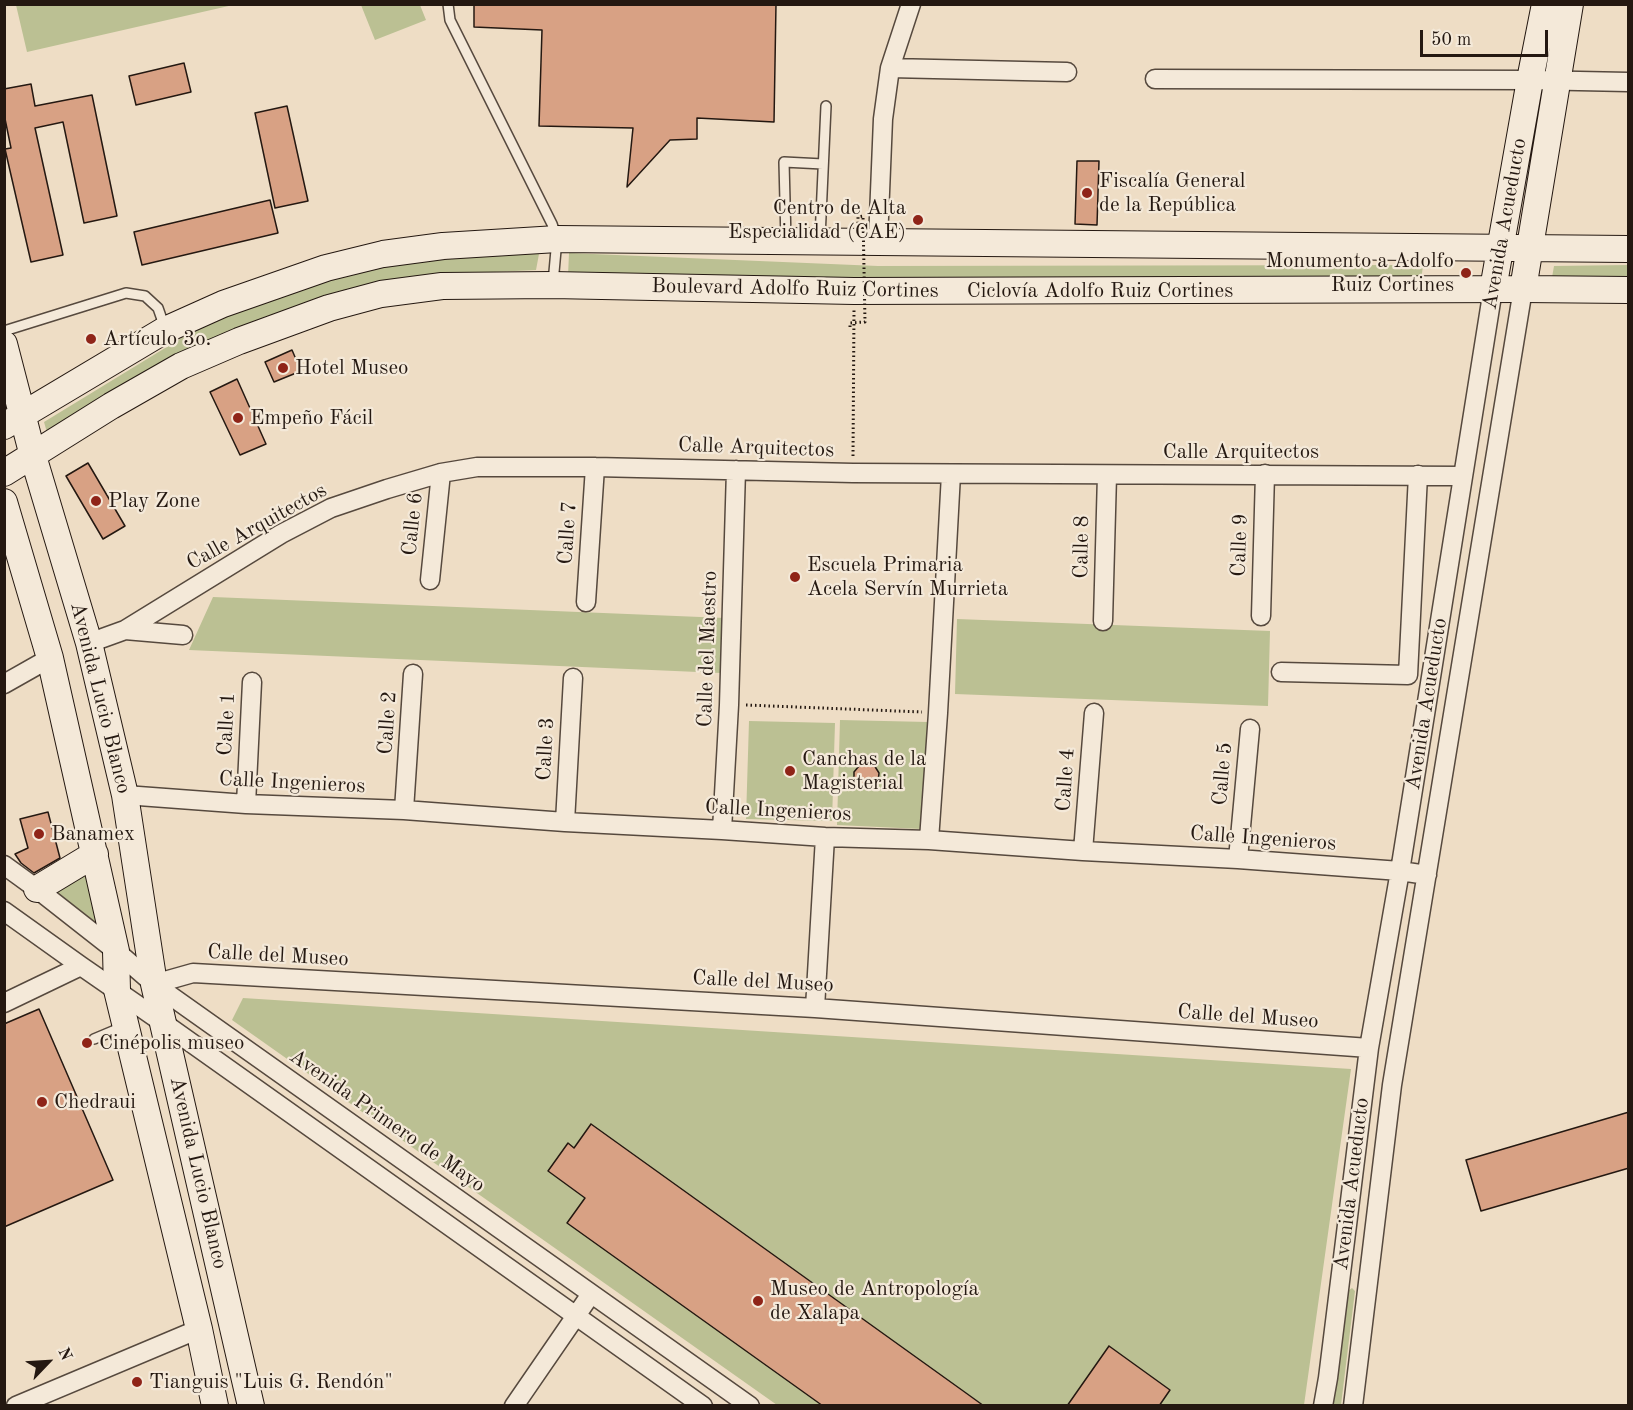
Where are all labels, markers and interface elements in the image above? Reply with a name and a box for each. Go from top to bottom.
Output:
scale bar [1423,18,1550,56]
text: 50 m [1431,31,1471,49]
street label: Avenida Acueducto [1477,136,1533,312]
place label: Fiscalía General de la República [1099,168,1246,218]
marker: Fiscalía General de la República [1080,186,1094,200]
place label: Centro de Alta Especialidad (CAE) [728,195,906,245]
marker: Centro de Alta Especialidad (CAE) [911,213,925,227]
place label: Monumento a Adolfo Ruiz Cortines [1265,248,1454,298]
marker: Monumento a Adolfo Ruiz Cortines [1459,266,1473,280]
street label: Boulevard Adolfo Ruiz Cortines [651,274,939,304]
street label: Ciclovía Adolfo Ruiz Cortines [967,278,1233,304]
place label: Artículo 3o. [103,326,211,352]
marker: Artículo 3o. [84,332,98,346]
place label: Hotel Museo [295,355,409,381]
marker: Hotel Museo [276,361,290,375]
place label: Empeño Fácil [250,405,373,431]
marker: Empeño Fácil [231,411,245,425]
street label: Calle Arquitectos [677,433,835,463]
street label: Calle Arquitectos [1163,439,1319,465]
street label: Calle Arquitectos [182,478,332,576]
place label: Play Zone [108,488,200,514]
street label: Calle 6 [397,491,429,557]
marker: Play Zone [89,494,103,508]
street label: Calle 7 [553,500,583,566]
street label: Calle 9 [1226,513,1254,577]
street label: Calle 8 [1069,515,1095,579]
place label: Escuela Primaria Acela Servín Murrieta [807,552,1008,602]
street label: Calle del Maestro [693,570,723,728]
marker: Escuela Primaria Acela Servín Murrieta [788,570,802,584]
street label: Avenida Lucio Blanco [64,600,136,796]
street label: Avenida Acueducto [1401,616,1453,792]
street label: Calle 2 [373,690,403,756]
street label: Calle 1 [213,692,241,756]
street label: Calle 3 [532,717,560,781]
street label: Calle 5 [1208,741,1238,807]
place label: Canchas de la Magisterial [802,746,926,796]
street label: Calle 4 [1051,747,1081,813]
marker: Canchas de la Magisterial [783,764,797,778]
street label: Calle Ingenieros [218,767,366,799]
street label: Calle Ingenieros [704,795,852,827]
place label: Banamex [51,821,135,847]
street label: Calle Ingenieros [1189,821,1337,857]
marker: Banamex [32,827,46,841]
street label: Calle del Museo [207,940,349,972]
street label: Calle del Museo [692,966,834,998]
street label: Calle del Museo [1177,999,1319,1035]
place label: Cinépolis museo [99,1030,244,1056]
marker: Cinépolis museo [80,1036,94,1050]
street label: Avenida Primero de Mayo [284,1044,490,1198]
street label: Avenida Lucio Blanco [164,1074,232,1272]
place label: Chedraui [54,1089,136,1115]
marker: Chedraui [35,1095,49,1109]
street label: Avenida Acueducto [1329,1096,1375,1272]
place label: Museo de Antropología de Xalapa [770,1276,979,1326]
marker: Museo de Antropología de Xalapa [751,1294,765,1308]
north arrow [18,1332,78,1392]
text: N [54,1345,74,1363]
place label: Tianguis "Luis G. Rendón" [149,1369,393,1395]
marker: Tianguis "Luis G. Rendón" [130,1375,144,1389]

